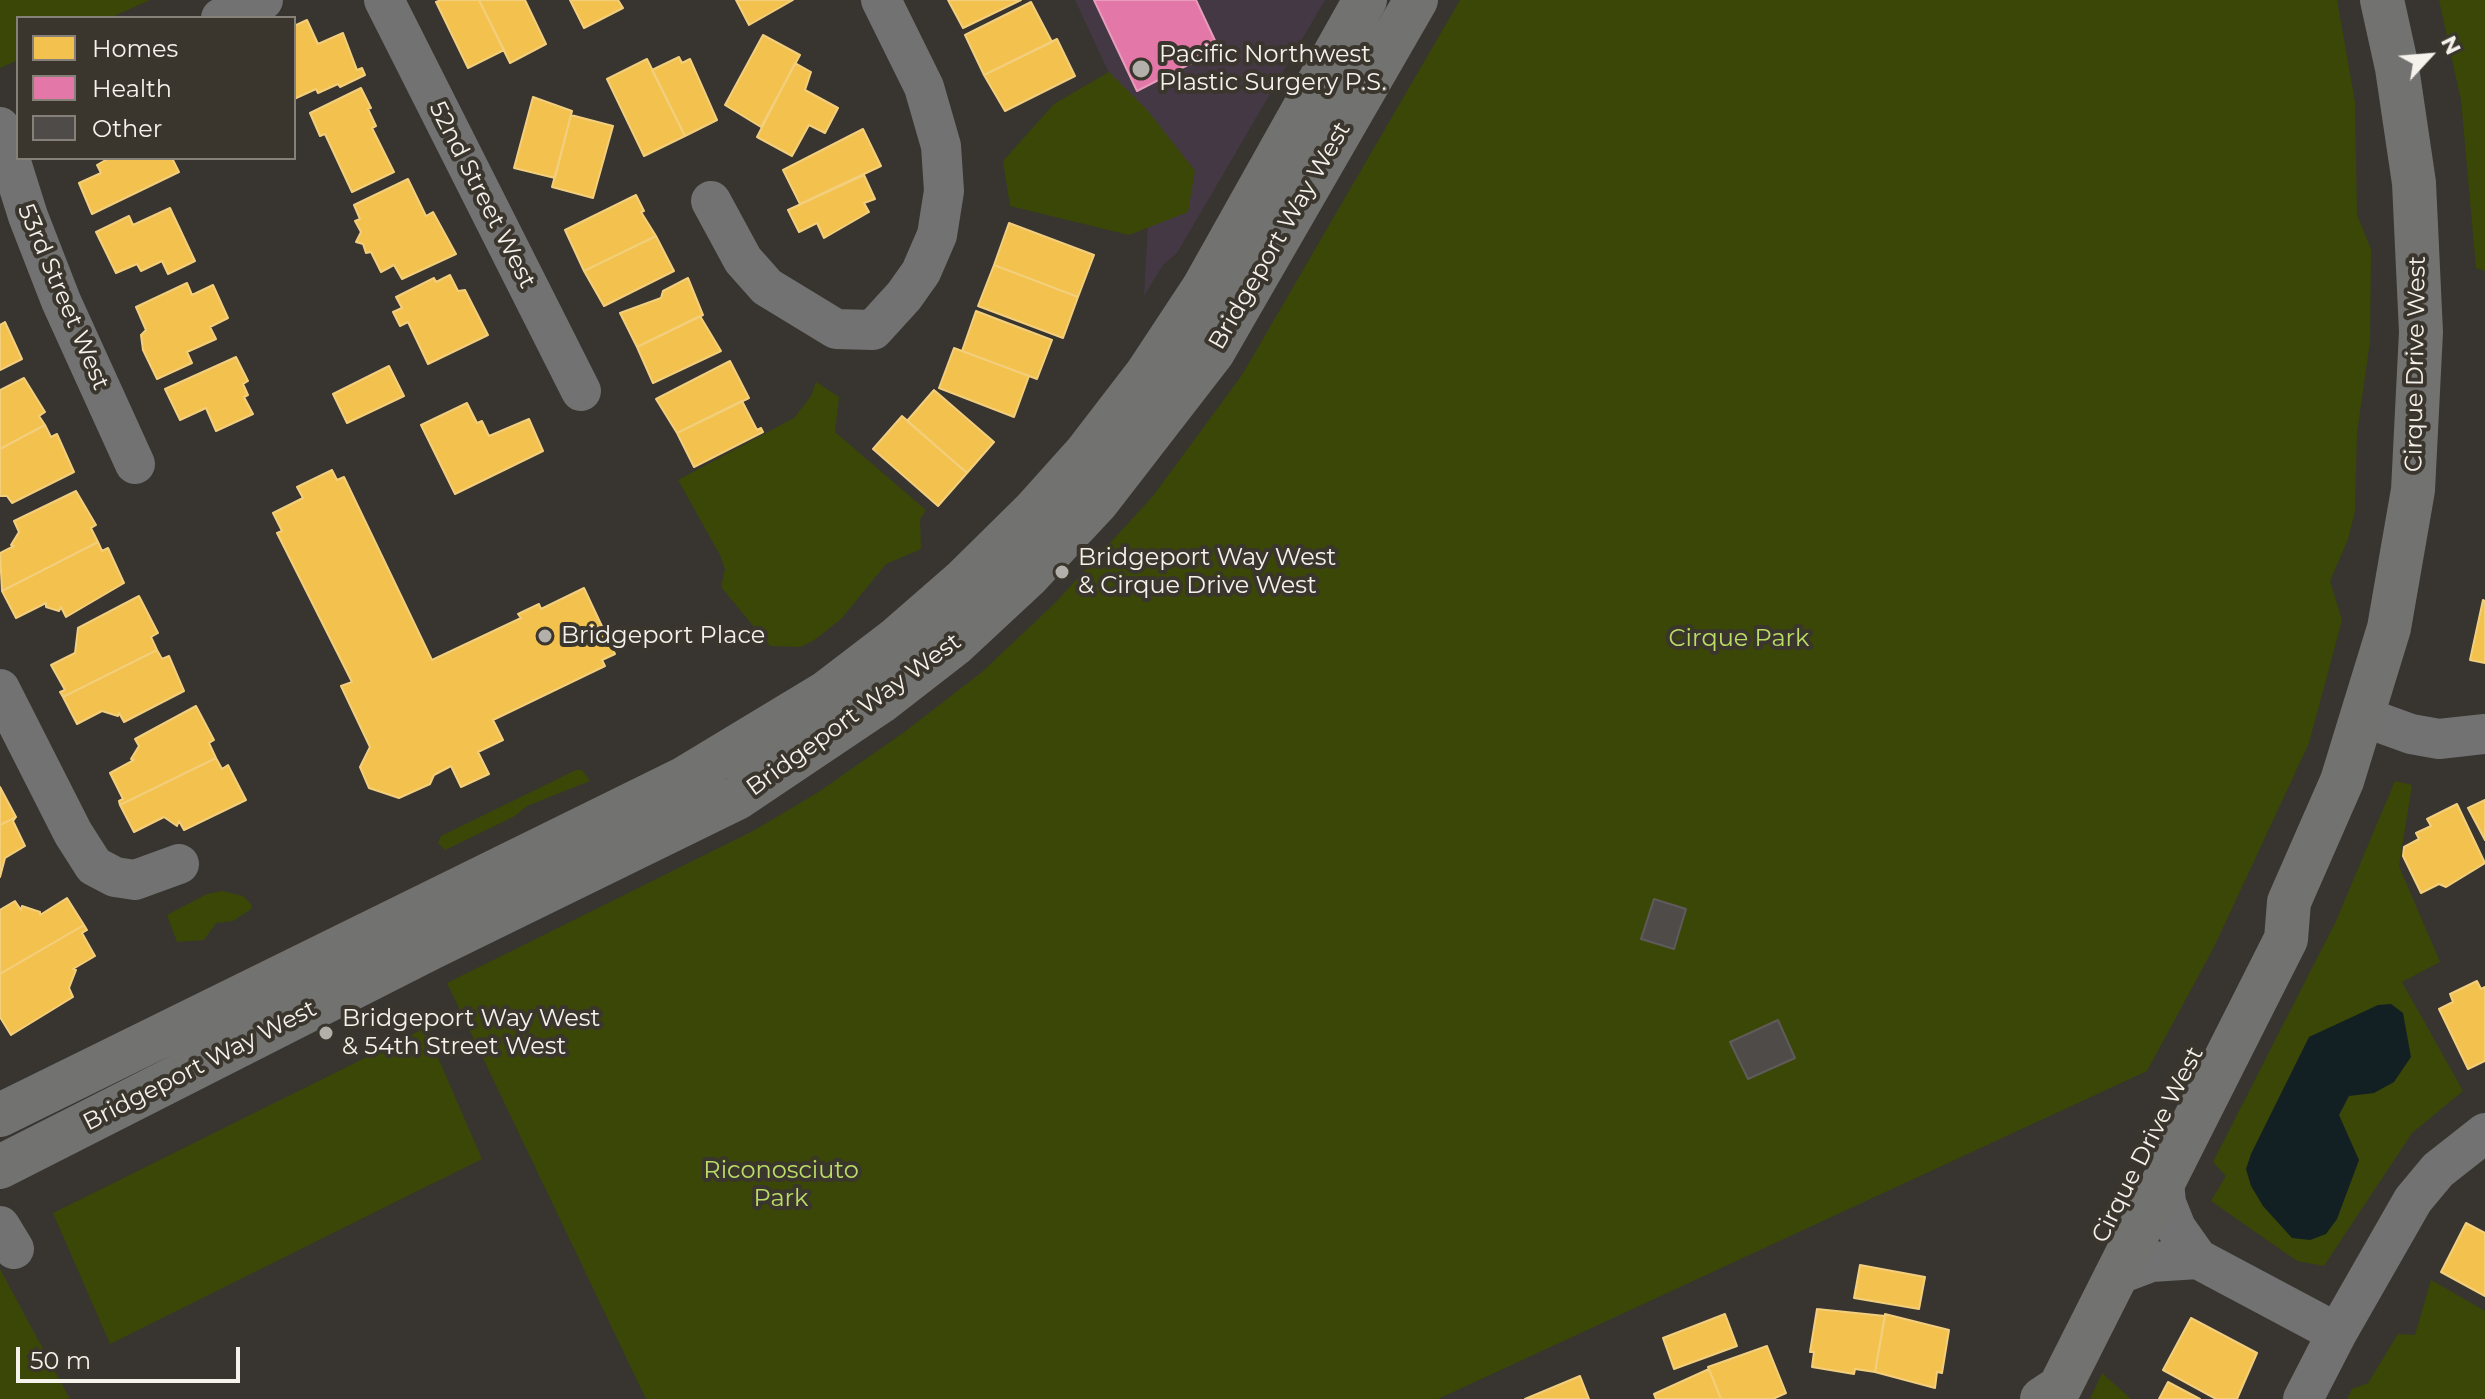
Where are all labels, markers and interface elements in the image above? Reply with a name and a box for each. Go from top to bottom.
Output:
legend [16,16,296,160]
north arrow [2389,16,2469,96]
text: N [2435,31,2467,59]
text: Homes [92,34,178,63]
place label: Pacific Northwest Plastic Surgery P.S. [1159,41,1387,97]
marker: Pacific Northwest Plastic Surgery P.S. [1130,58,1152,80]
text: Health [92,74,172,103]
street label: 52nd Street West [422,97,542,293]
text: Other [92,114,162,143]
street label: Bridgeport Way West [1203,117,1357,355]
street label: 53rd Street West [11,200,115,394]
street label: Cirque Drive West [2400,256,2432,472]
place label: Bridgeport Way West & Cirque Drive West [1078,544,1336,600]
marker: Bridgeport Way West & Cirque Drive West [1053,563,1071,581]
place label: Bridgeport Place [561,622,765,650]
park label: Cirque Park [1669,625,1809,653]
marker: Bridgeport Place [536,627,554,645]
street label: Bridgeport Way West [741,627,967,803]
street label: Bridgeport Way West [78,995,322,1137]
place label: Bridgeport Way West & 54th Street West [342,1005,600,1061]
marker: Bridgeport Way West & 54th Street West [317,1024,335,1042]
street label: Cirque Drive West [2086,1042,2210,1248]
park label: Riconosciuto Park [703,1157,859,1213]
scale bar [20,1331,244,1381]
text: 50 m [30,1346,91,1375]

